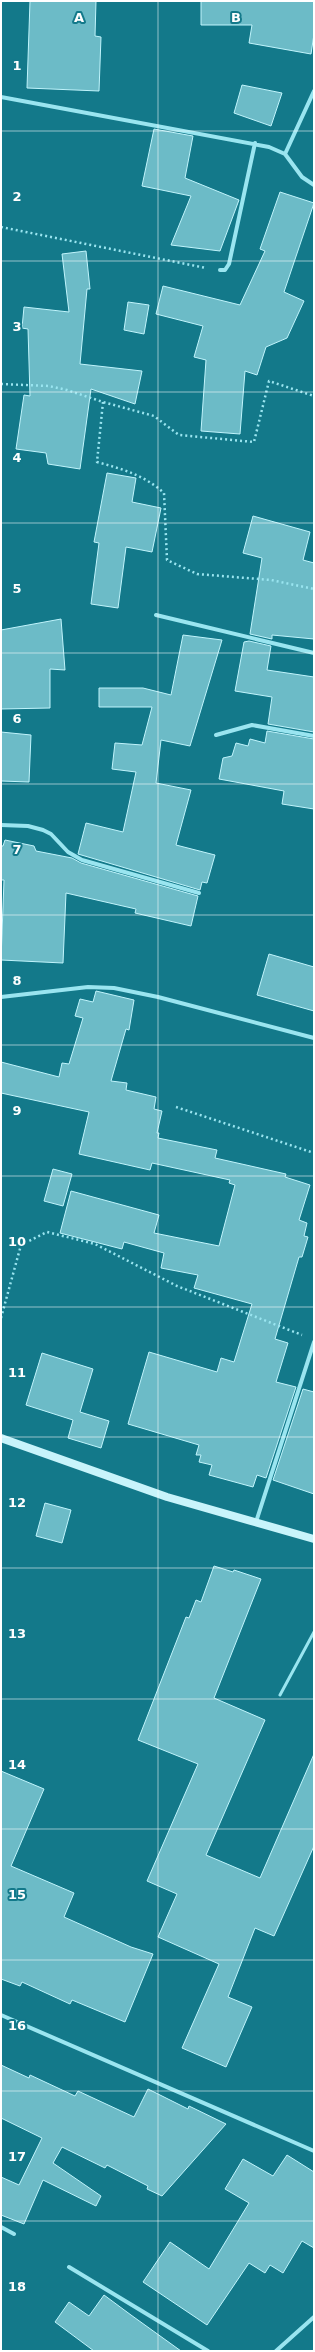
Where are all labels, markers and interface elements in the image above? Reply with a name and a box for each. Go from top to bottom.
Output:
text: A [74,10,84,25]
text: B [231,10,241,25]
text: 1 [12,58,22,73]
text: 2 [12,189,22,204]
text: 3 [12,319,22,334]
text: 4 [12,450,22,465]
text: 5 [12,581,22,596]
text: 6 [12,711,22,726]
text: 7 [12,842,22,857]
text: 8 [12,973,22,988]
text: 9 [12,1103,22,1118]
text: 10 [8,1234,26,1249]
text: 11 [8,1365,26,1380]
text: 12 [8,1495,26,1510]
text: 13 [8,1626,26,1641]
text: 14 [8,1757,26,1772]
text: 15 [8,1887,26,1902]
text: 16 [8,2018,26,2033]
text: 17 [8,2149,26,2164]
text: 18 [8,2279,26,2294]

